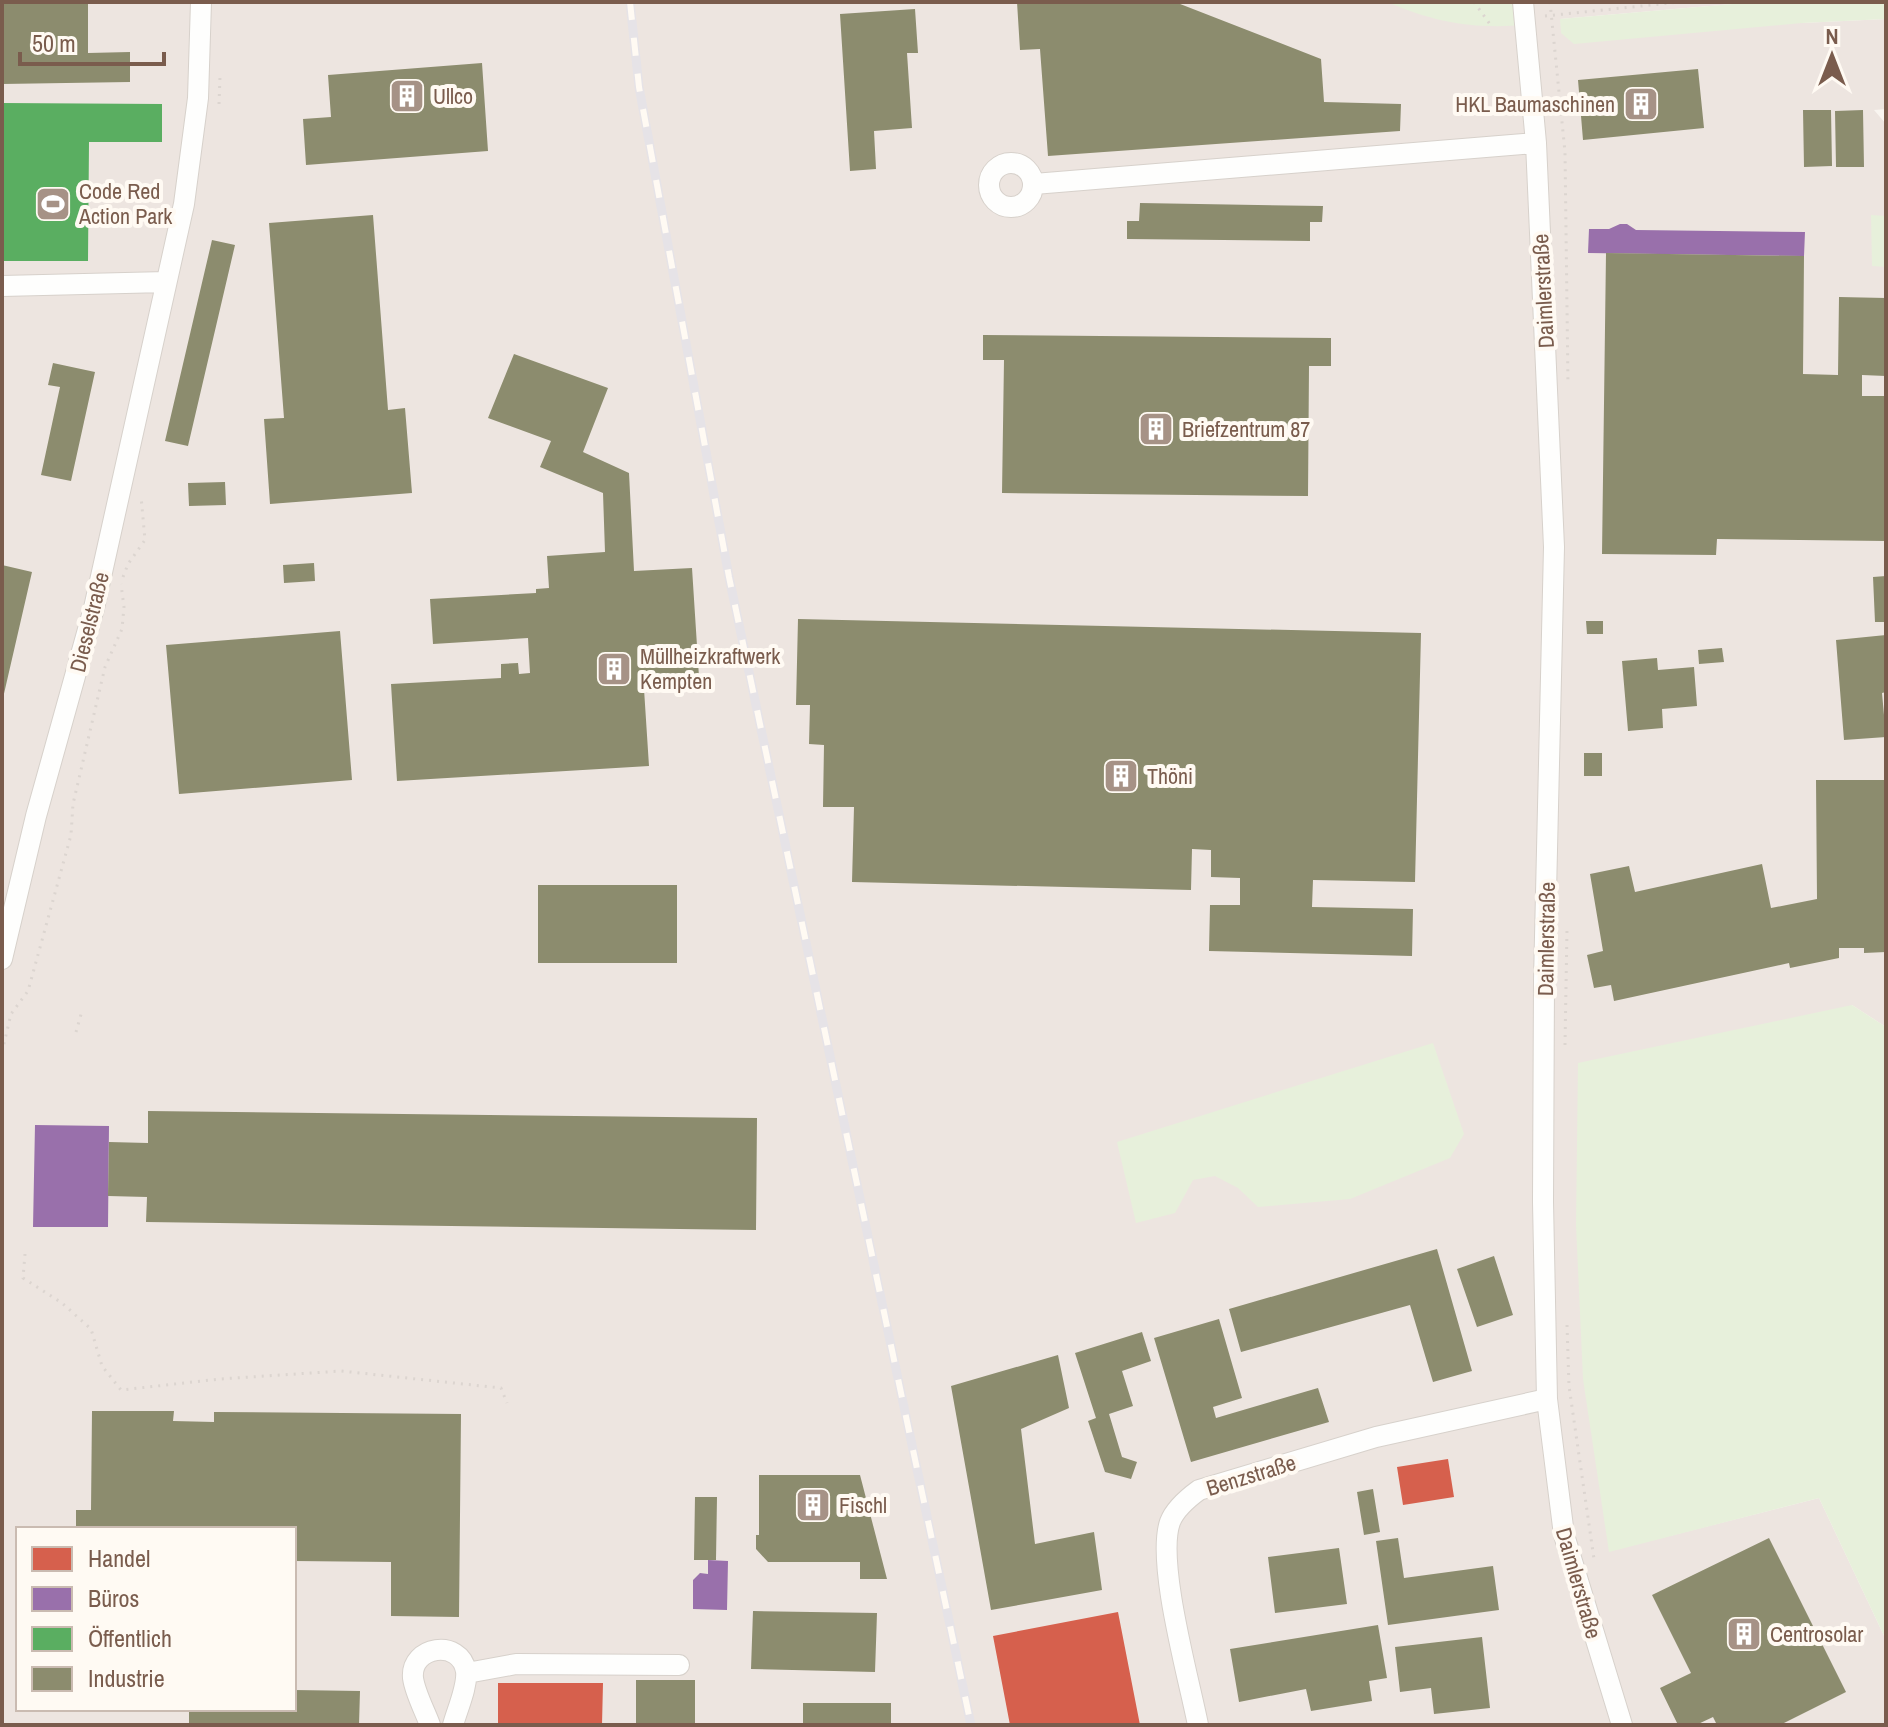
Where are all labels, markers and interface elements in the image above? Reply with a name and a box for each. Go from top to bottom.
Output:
scale bar [20,16,164,66]
north arrow [1792,16,1872,96]
text: N [1825,21,1839,51]
text: 50 m [32,27,76,59]
building icon: Ullco [388,77,426,115]
place label: Ullco [433,81,473,111]
building icon: HKL Baumaschinen [1622,85,1660,123]
place label: HKL Baumaschinen [1455,89,1615,119]
place label: Code Red Action Park [78,176,173,231]
sports icon: Code Red Action Park [34,185,72,223]
street label: Daimlerstraße [1525,233,1561,349]
building icon: Briefzentrum 87 [1137,410,1175,448]
place label: Briefzentrum 87 [1182,414,1310,444]
street label: Dieselstraße [62,569,116,675]
place label: Müllheizkraftwerk Kempten [640,641,781,696]
building icon: Müllheizkraftwerk Kempten [595,650,633,688]
building icon: Thöni [1102,757,1140,795]
place label: Thöni [1147,761,1193,791]
street label: Daimlerstraße [1530,882,1562,996]
street label: Benzstraße [1203,1447,1299,1503]
building icon: Fischl [794,1486,832,1524]
place label: Fischl [839,1490,887,1520]
street label: Daimlerstraße [1549,1524,1609,1642]
legend [16,1527,296,1711]
text: Handel [88,1542,150,1574]
text: Büros [88,1582,139,1614]
building icon: Centrosolar [1725,1615,1763,1653]
place label: Centrosolar [1770,1619,1863,1649]
text: Öffentlich [88,1622,172,1654]
text: Industrie [88,1662,165,1694]

